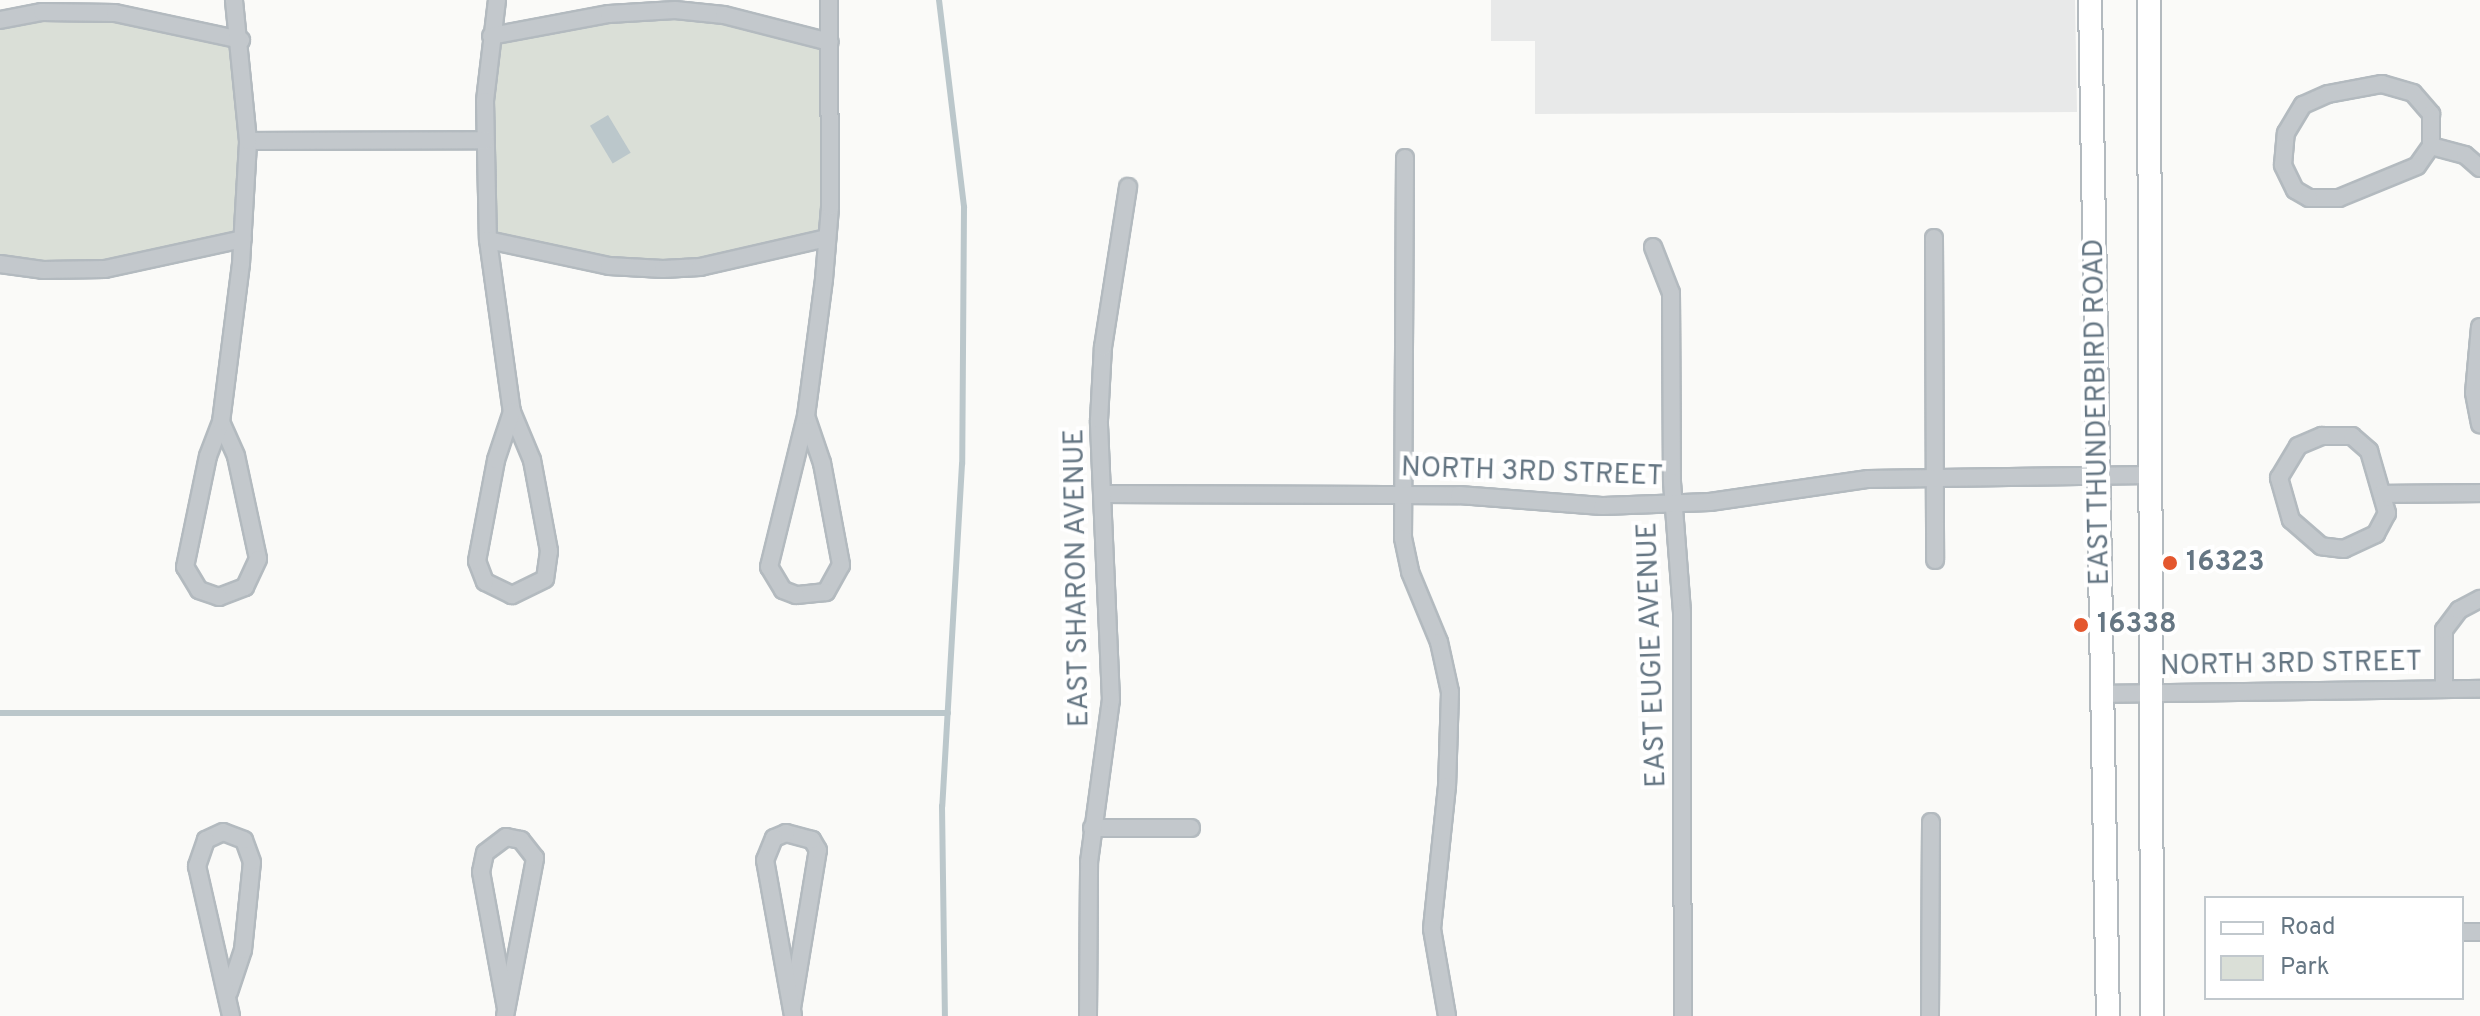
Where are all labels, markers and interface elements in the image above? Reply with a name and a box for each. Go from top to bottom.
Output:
street label: EAST THUNDERBIRD ROAD [2078,237,2118,587]
street label: EAST SHARON AVENUE [1059,427,1097,729]
street label: NORTH 3RD STREET [1400,452,1664,494]
street label: EAST EUGIE AVENUE [1632,521,1674,789]
place label: 16323 [2186,546,2265,580]
marker: 16323 [2161,554,2179,572]
place label: 16338 [2097,608,2177,642]
marker: 16338 [2072,616,2090,634]
street label: NORTH 3RD STREET [2160,646,2422,684]
legend [2204,896,2464,1000]
text: Road [2280,913,2336,943]
text: Park [2280,953,2330,983]

